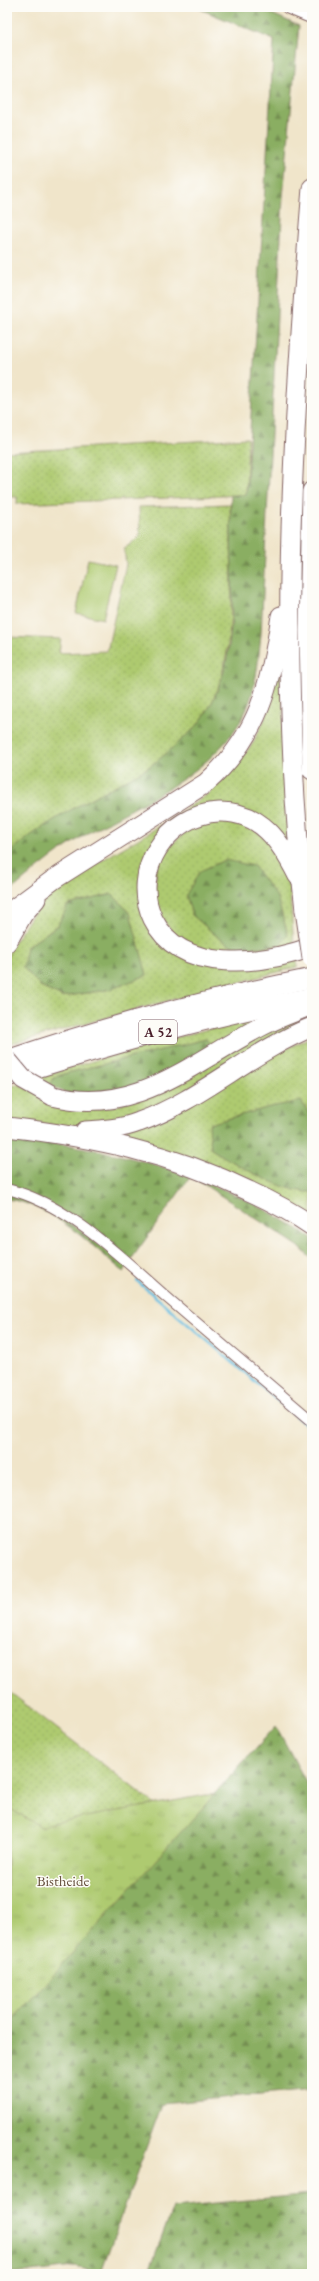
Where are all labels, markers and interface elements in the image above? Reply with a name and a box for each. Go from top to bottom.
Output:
road number: A 52 [139,1020,177,1044]
park label: Bistheide [37,1871,90,1890]

